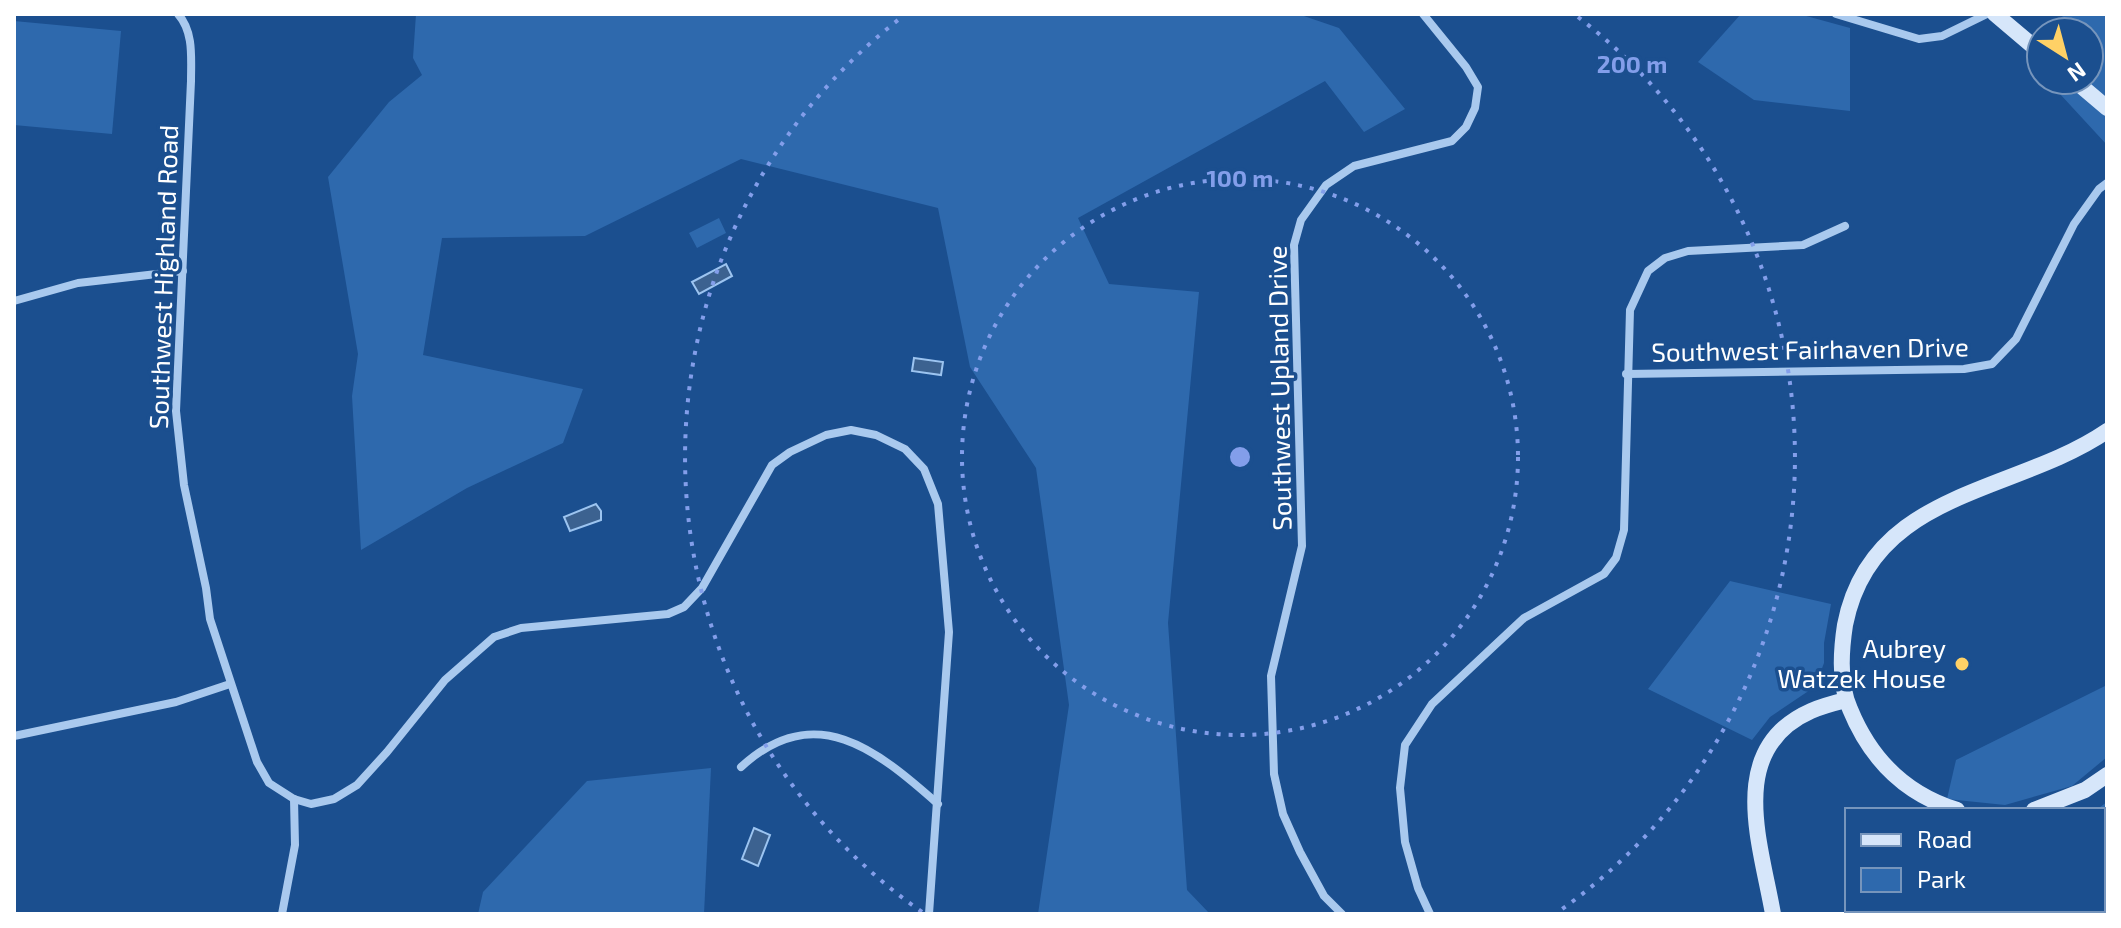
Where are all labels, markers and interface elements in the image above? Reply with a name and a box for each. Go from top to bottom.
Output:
north arrow [2025,16,2105,96]
text: 200 m [1597,49,1667,78]
text: N [2063,58,2091,88]
street label: Southwest Highland Road [142,124,183,430]
text: 100 m [1207,163,1273,192]
street label: Southwest Upland Drive [1261,245,1296,531]
street label: Southwest Fairhaven Drive [1651,330,1969,367]
centre of rings [1226,443,1254,471]
place label: Aubrey Watzek House [1777,632,1946,693]
marker: Aubrey Watzek House [1953,655,1971,673]
legend [1845,808,2105,912]
text: Road [1917,824,1972,853]
text: Park [1917,864,1966,893]

